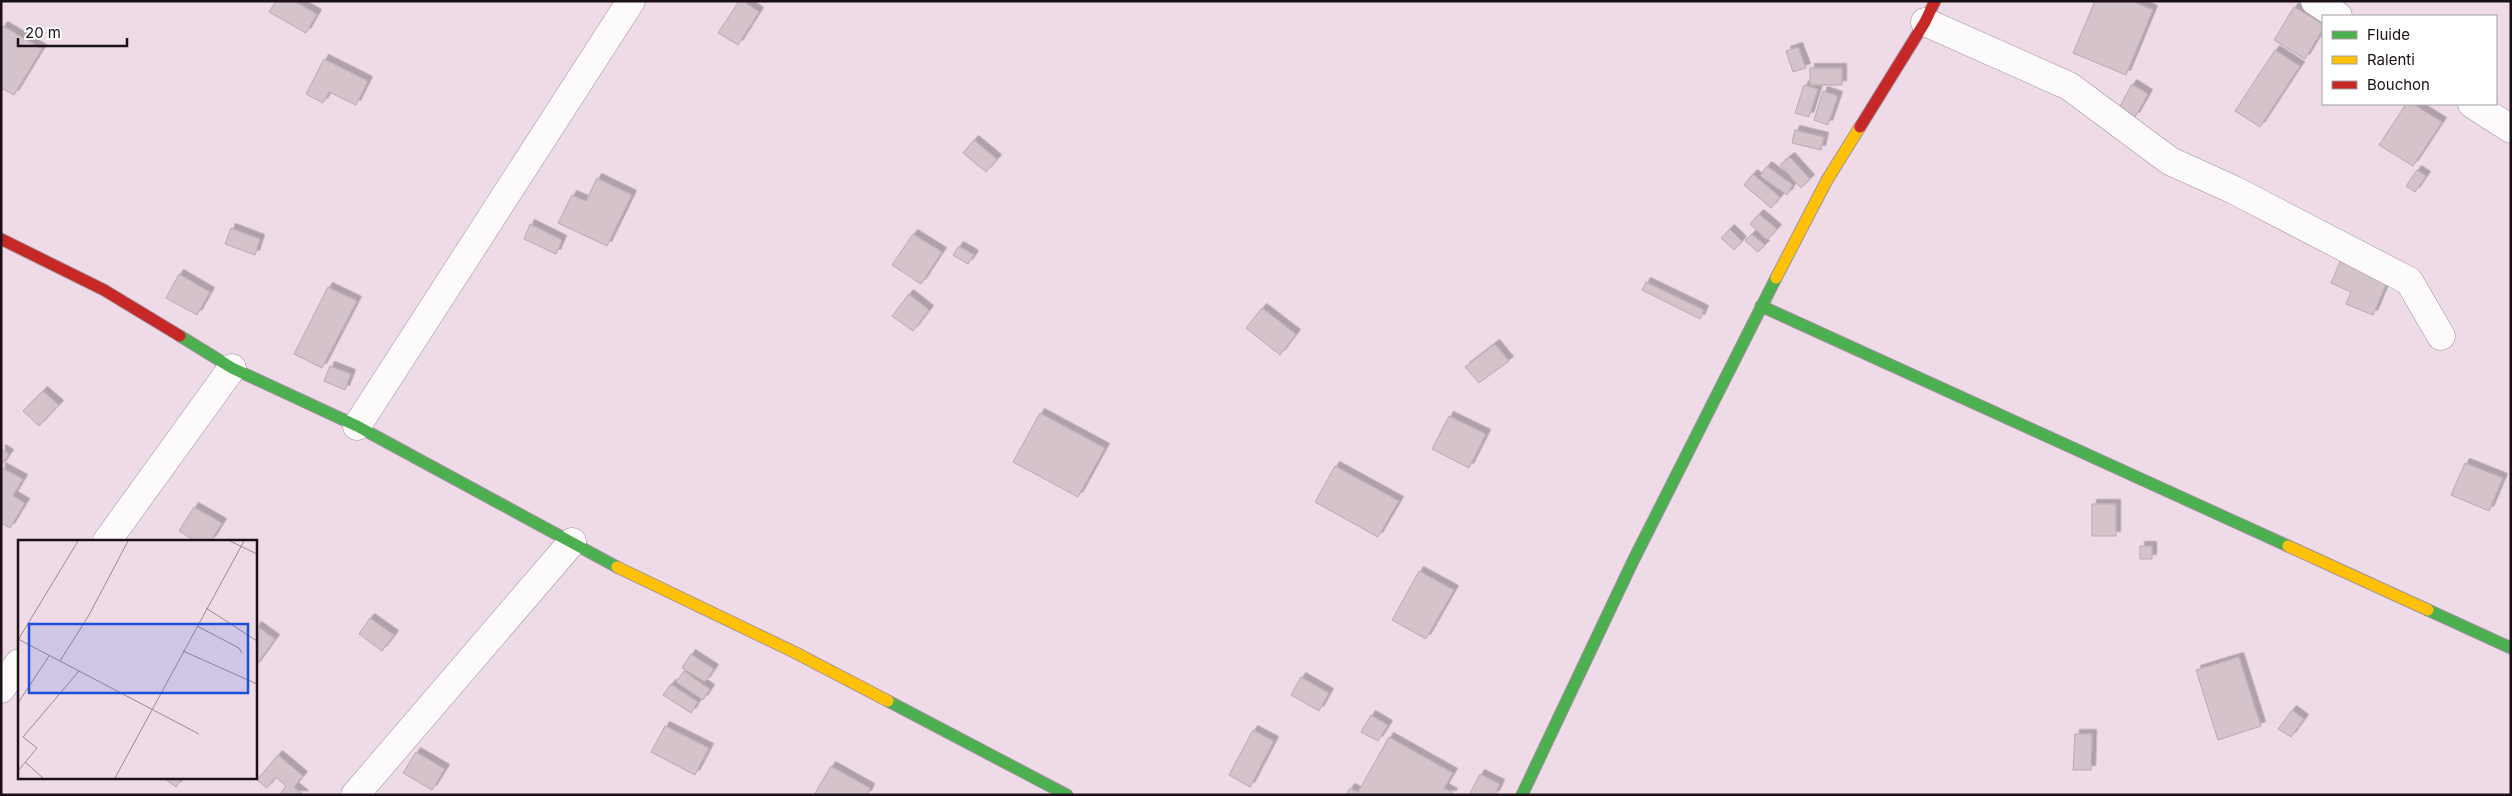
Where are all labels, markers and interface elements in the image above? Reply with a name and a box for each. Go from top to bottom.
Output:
scale bar [18,15,126,47]
legend [2322,15,2497,105]
text: 20 m [25,23,61,42]
text: Fluide [2367,25,2410,44]
text: Ralenti [2367,50,2415,69]
text: Bouchon [2367,75,2430,94]
inset map [18,540,256,778]

